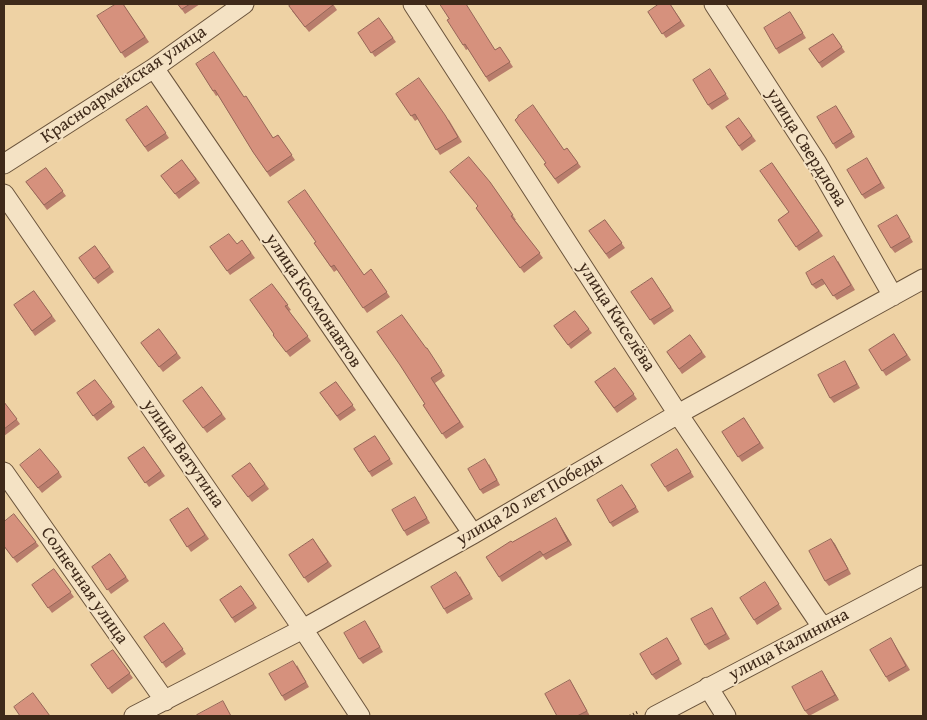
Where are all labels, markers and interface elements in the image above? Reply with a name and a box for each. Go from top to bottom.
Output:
street label: Красноармейская улица [37,22,211,148]
street label: улица Свердлова [761,85,851,211]
street label: улица Космонавтов [260,230,366,372]
street label: улица Киселёва [573,258,659,376]
street label: улица Ватутина [138,396,228,512]
street label: улица 20 лет Победы [453,449,607,551]
street label: Солнечная улица [36,523,132,649]
street label: улица Калинина [725,604,853,686]

